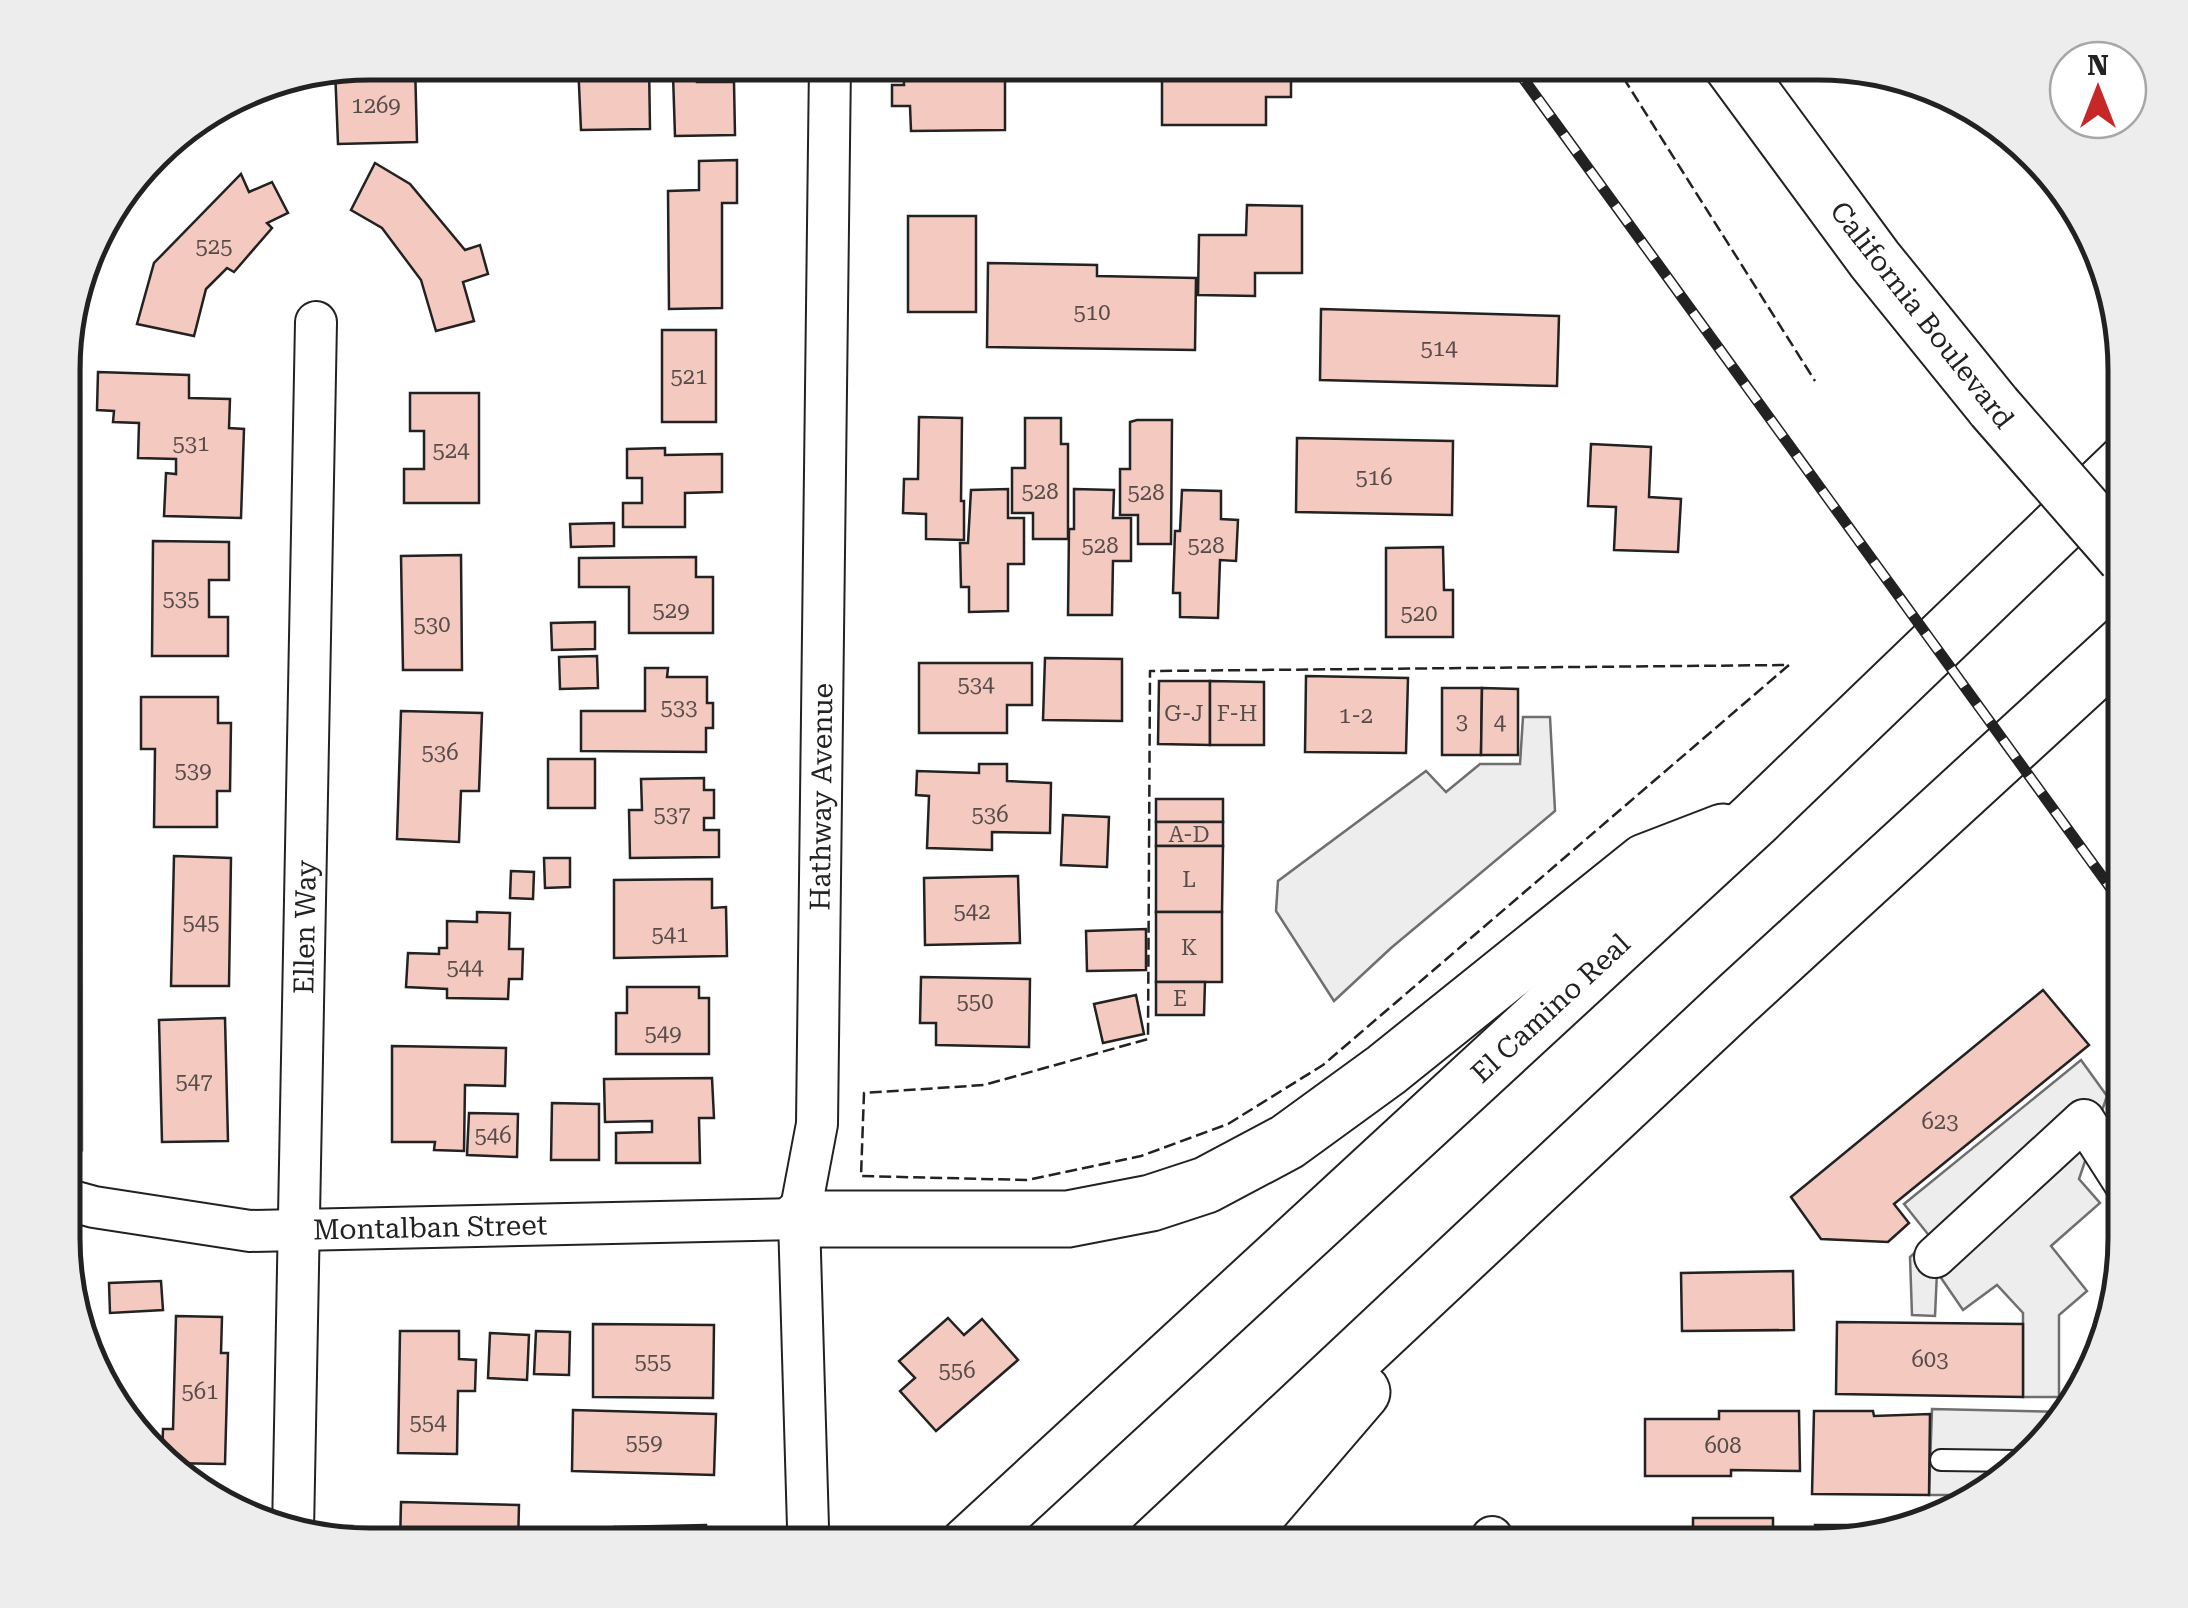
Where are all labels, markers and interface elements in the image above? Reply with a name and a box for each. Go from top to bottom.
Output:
north arrow [2048,40,2148,140]
text: N [2087,49,2109,82]
house number: 1269 [351,93,401,118]
street label: California Boulevard [1823,195,2021,435]
house number: 525 [196,234,232,259]
house number: 510 [1074,300,1110,325]
house number: 514 [1421,336,1458,361]
house number: 521 [671,364,707,389]
house number: 531 [173,431,209,456]
house number: 524 [433,438,470,463]
house number: 516 [1356,465,1392,490]
house number: 528 [1022,479,1058,504]
house number: 528 [1128,480,1164,505]
house number: 528 [1082,533,1118,558]
house number: 528 [1188,533,1224,558]
house number: 535 [163,586,199,611]
house number: 529 [653,598,689,623]
house number: 520 [1401,601,1437,626]
house number: 530 [414,612,450,637]
house number: 534 [958,672,995,697]
street label: Hathway Avenue [803,683,839,911]
house number: 533 [661,695,697,720]
house number: G-J [1164,701,1204,726]
house number: F-H [1217,701,1257,726]
house number: 1-2 [1339,703,1373,728]
house number: 3 [1456,709,1468,734]
house number: 4 [1494,710,1507,735]
house number: 536 [422,740,458,765]
house number: 539 [175,758,211,783]
house number: 537 [654,802,690,827]
house number: 536 [972,802,1008,827]
house number: A-D [1168,822,1210,847]
street label: Ellen Way [287,859,322,994]
house number: L [1182,867,1196,892]
house number: 542 [954,899,990,924]
house number: 545 [183,910,219,935]
house number: 541 [652,922,688,947]
street label: El Camino Real [1464,927,1637,1089]
house number: K [1181,935,1197,960]
house number: 544 [447,955,484,980]
house number: E [1173,986,1187,1011]
house number: 550 [957,989,993,1014]
house number: 549 [645,1021,681,1046]
house number: 547 [176,1069,212,1094]
house number: 623 [1922,1109,1958,1134]
house number: 546 [475,1123,511,1148]
street label: Montalban Street [313,1208,548,1246]
house number: 603 [1912,1347,1948,1372]
house number: 555 [635,1349,671,1374]
house number: 556 [939,1358,975,1383]
house number: 561 [182,1379,218,1404]
house number: 554 [410,1410,447,1435]
house number: 559 [626,1430,662,1455]
house number: 608 [1705,1433,1741,1458]

